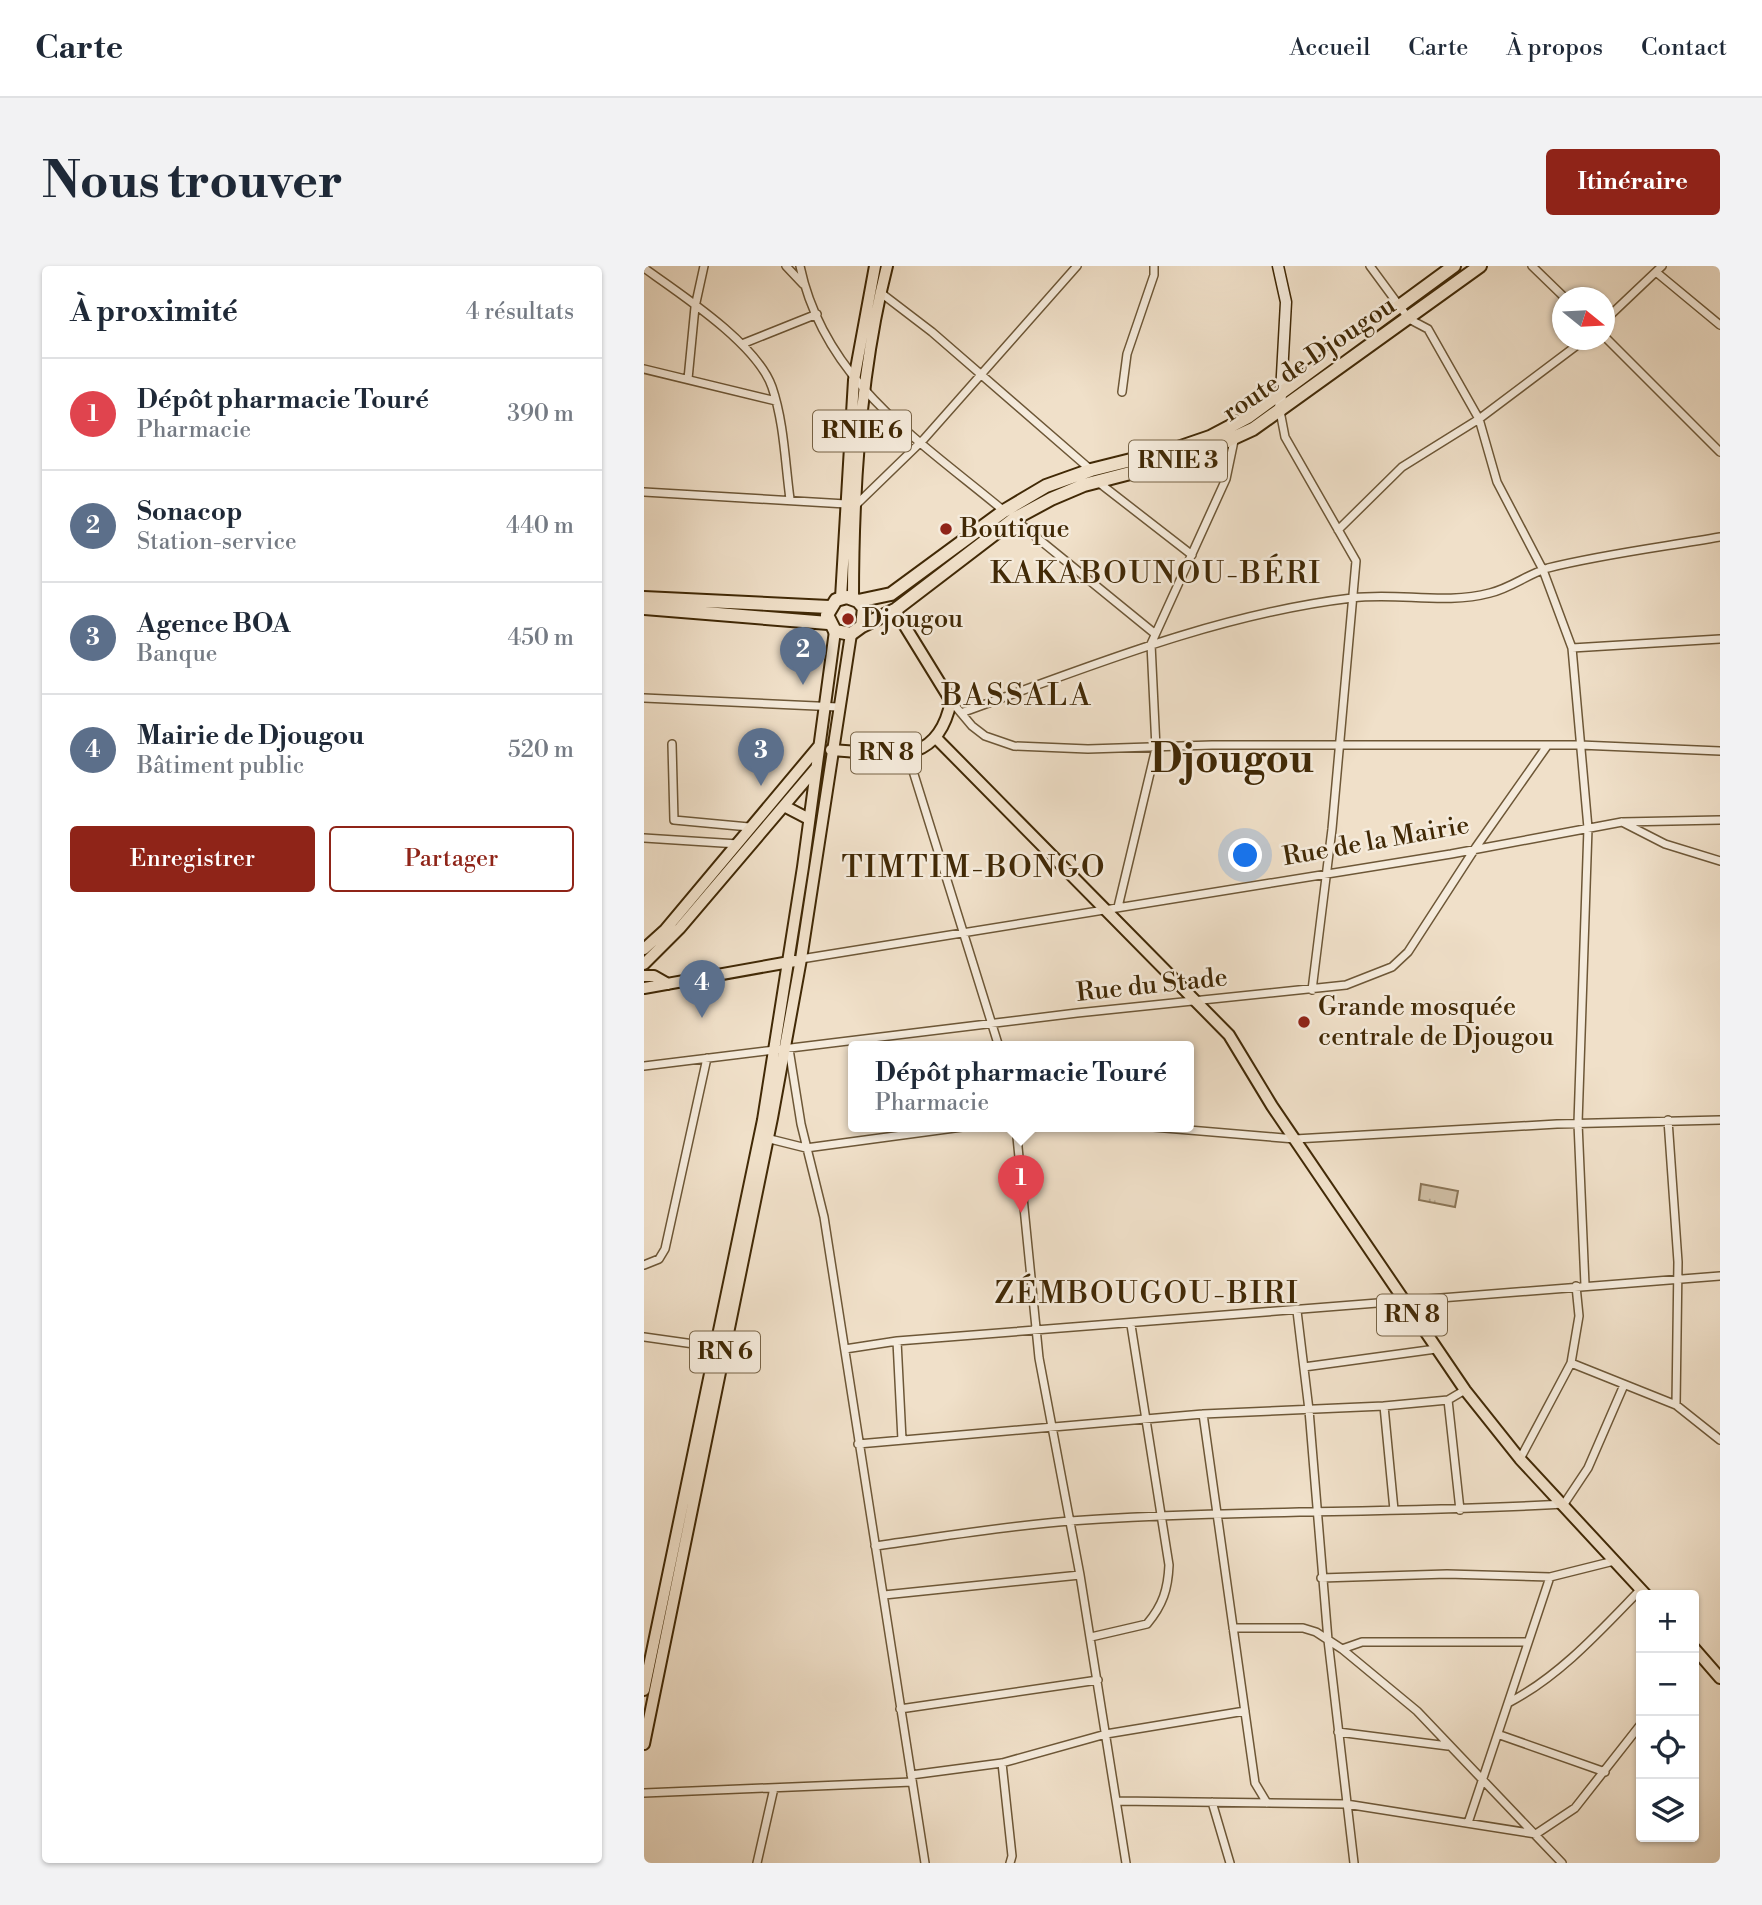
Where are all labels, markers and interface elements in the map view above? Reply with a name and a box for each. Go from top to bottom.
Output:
text: Carte [35,28,123,69]
text: Accueil [1289,33,1370,63]
text: Carte [1408,33,1468,63]
text: À propos [1506,33,1603,63]
text: Contact [1641,33,1727,63]
button: Itinéraire [1546,149,1720,215]
text: Nous trouver [42,152,343,213]
north arrow [1552,287,1615,350]
street label: route de Djougou [1216,289,1402,429]
text: À proximité [70,293,238,331]
text: 4 résultats [466,298,574,326]
text: Dépôt pharmacie Touré [137,384,429,416]
text: 1 [87,400,99,428]
text: 390 m [507,400,574,428]
road number: RNIE 6 [813,411,911,452]
text: Pharmacie [137,416,251,444]
road number: RNIE 3 [1129,440,1227,482]
text: Sonacop [137,496,242,528]
text: 2 [86,512,100,540]
text: 440 m [506,512,574,540]
place label: Boutique [959,513,1070,545]
marker: Boutique [938,521,954,537]
text: Station-service [137,528,297,556]
district label: KAKABOUNOU-BÉRI [990,553,1322,593]
place label: Djougou [862,603,963,635]
text: Agence BOA [137,608,291,640]
marker: Djougou [840,611,856,627]
text: 3 [86,624,100,652]
text: 450 m [508,624,574,652]
pin: 2 [780,627,826,685]
text: Banque [137,640,217,668]
district label: BASSALA [940,677,1093,715]
text: Mairie de Djougou [137,720,364,752]
pin: 3 [738,728,784,786]
road number: RN 8 [851,732,921,774]
district label: Djougou [1150,735,1314,785]
text: 4 [85,736,101,764]
text: 520 m [508,736,574,764]
text: Bâtiment public [137,752,304,780]
street label: Rue de la Mairie [1280,809,1472,873]
button: Enregistrer [70,826,315,892]
button: Partager [329,826,574,892]
your location [1228,838,1262,872]
district label: TIMTIM-BONGO [841,849,1107,887]
pin: 4 [679,960,725,1018]
street label: Rue du Stade [1075,961,1229,1009]
place label: Grande mosquée centrale de Djougou [1318,991,1554,1053]
marker: Grande mosquée centrale de Djougou [1296,1014,1312,1030]
popup [848,1041,1194,1132]
text: Dépôt pharmacie Touré [875,1057,1167,1089]
text: Pharmacie [875,1089,989,1117]
pin: 1 [998,1155,1044,1213]
district label: ZÉMBOUGOU-BIRI [994,1273,1300,1313]
road number: RN 8 [1377,1294,1447,1336]
road number: RN 6 [690,1332,760,1372]
map controls [1636,1590,1699,1842]
button: + [1636,1590,1699,1653]
button: − [1636,1653,1699,1716]
button: locate [1636,1716,1699,1779]
button: layers [1636,1779,1699,1842]

